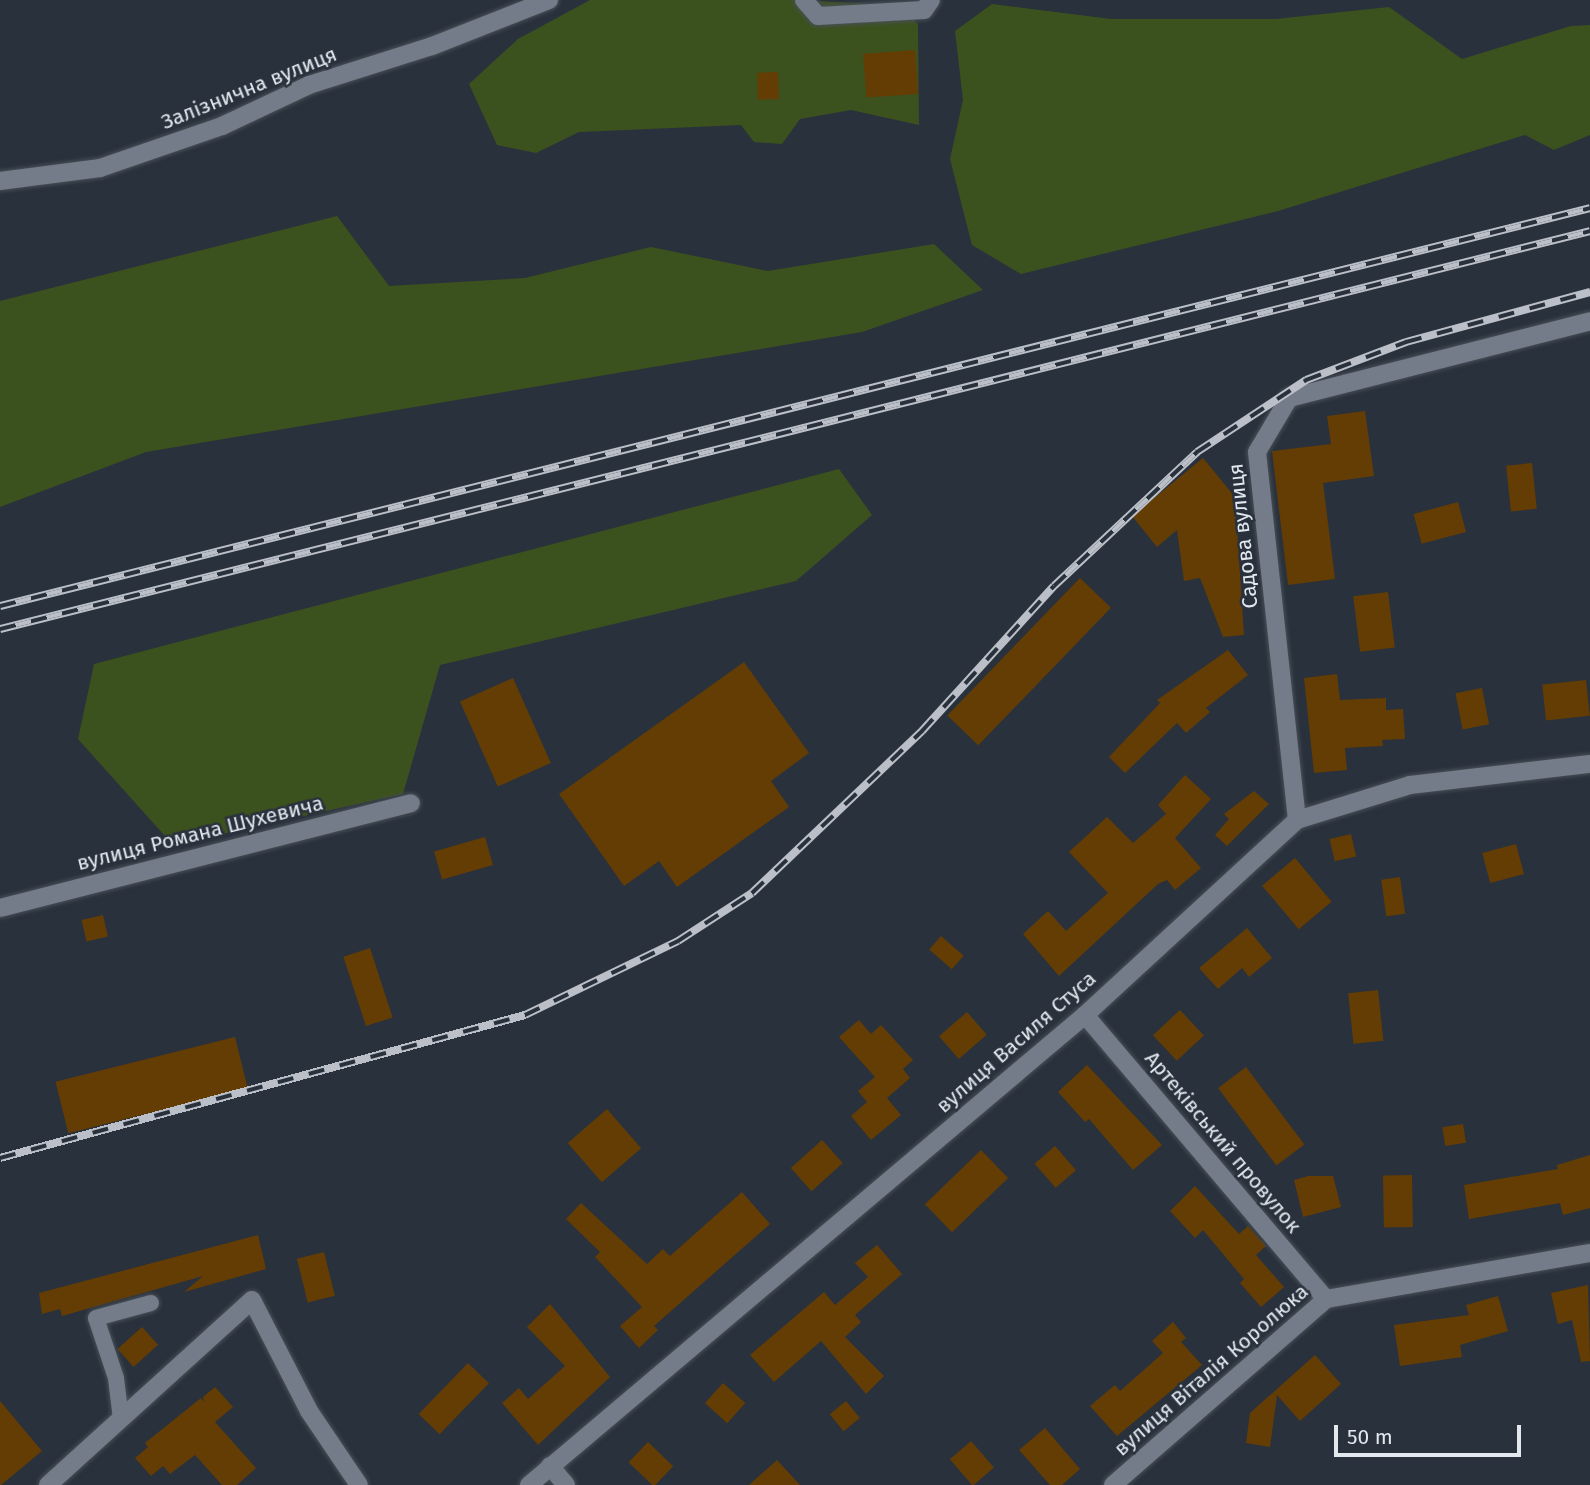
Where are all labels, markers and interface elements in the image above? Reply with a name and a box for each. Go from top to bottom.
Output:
street label: Залізнична вулиця [158,41,340,135]
street label: Садова вулиця [1223,462,1263,610]
street label: вулиця Романа Шухевича [74,790,326,876]
street label: вулиця Василя Стуса [931,966,1101,1118]
street label: Артеківський провулок [1140,1046,1306,1238]
street label: вулиця Віталія Королюка [1109,1279,1313,1461]
scale bar [1338,1412,1525,1456]
text: 50 m [1347,1424,1393,1450]

